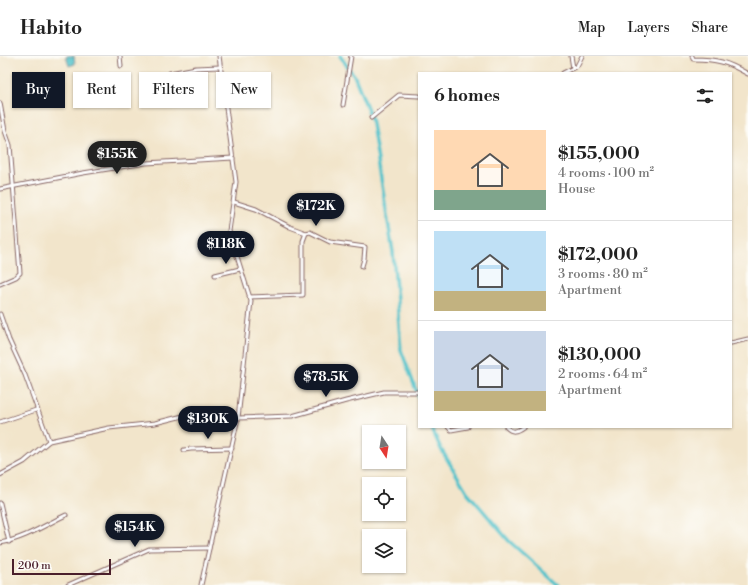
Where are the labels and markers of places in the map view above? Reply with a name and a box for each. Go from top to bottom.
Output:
pin: $155K [89,141,145,175]
pin: $172K [288,193,344,227]
pin: $118K [198,231,254,265]
pin: $78.5K [293,364,359,398]
pin: $130K [180,406,236,440]
pin: $154K [107,514,163,548]

